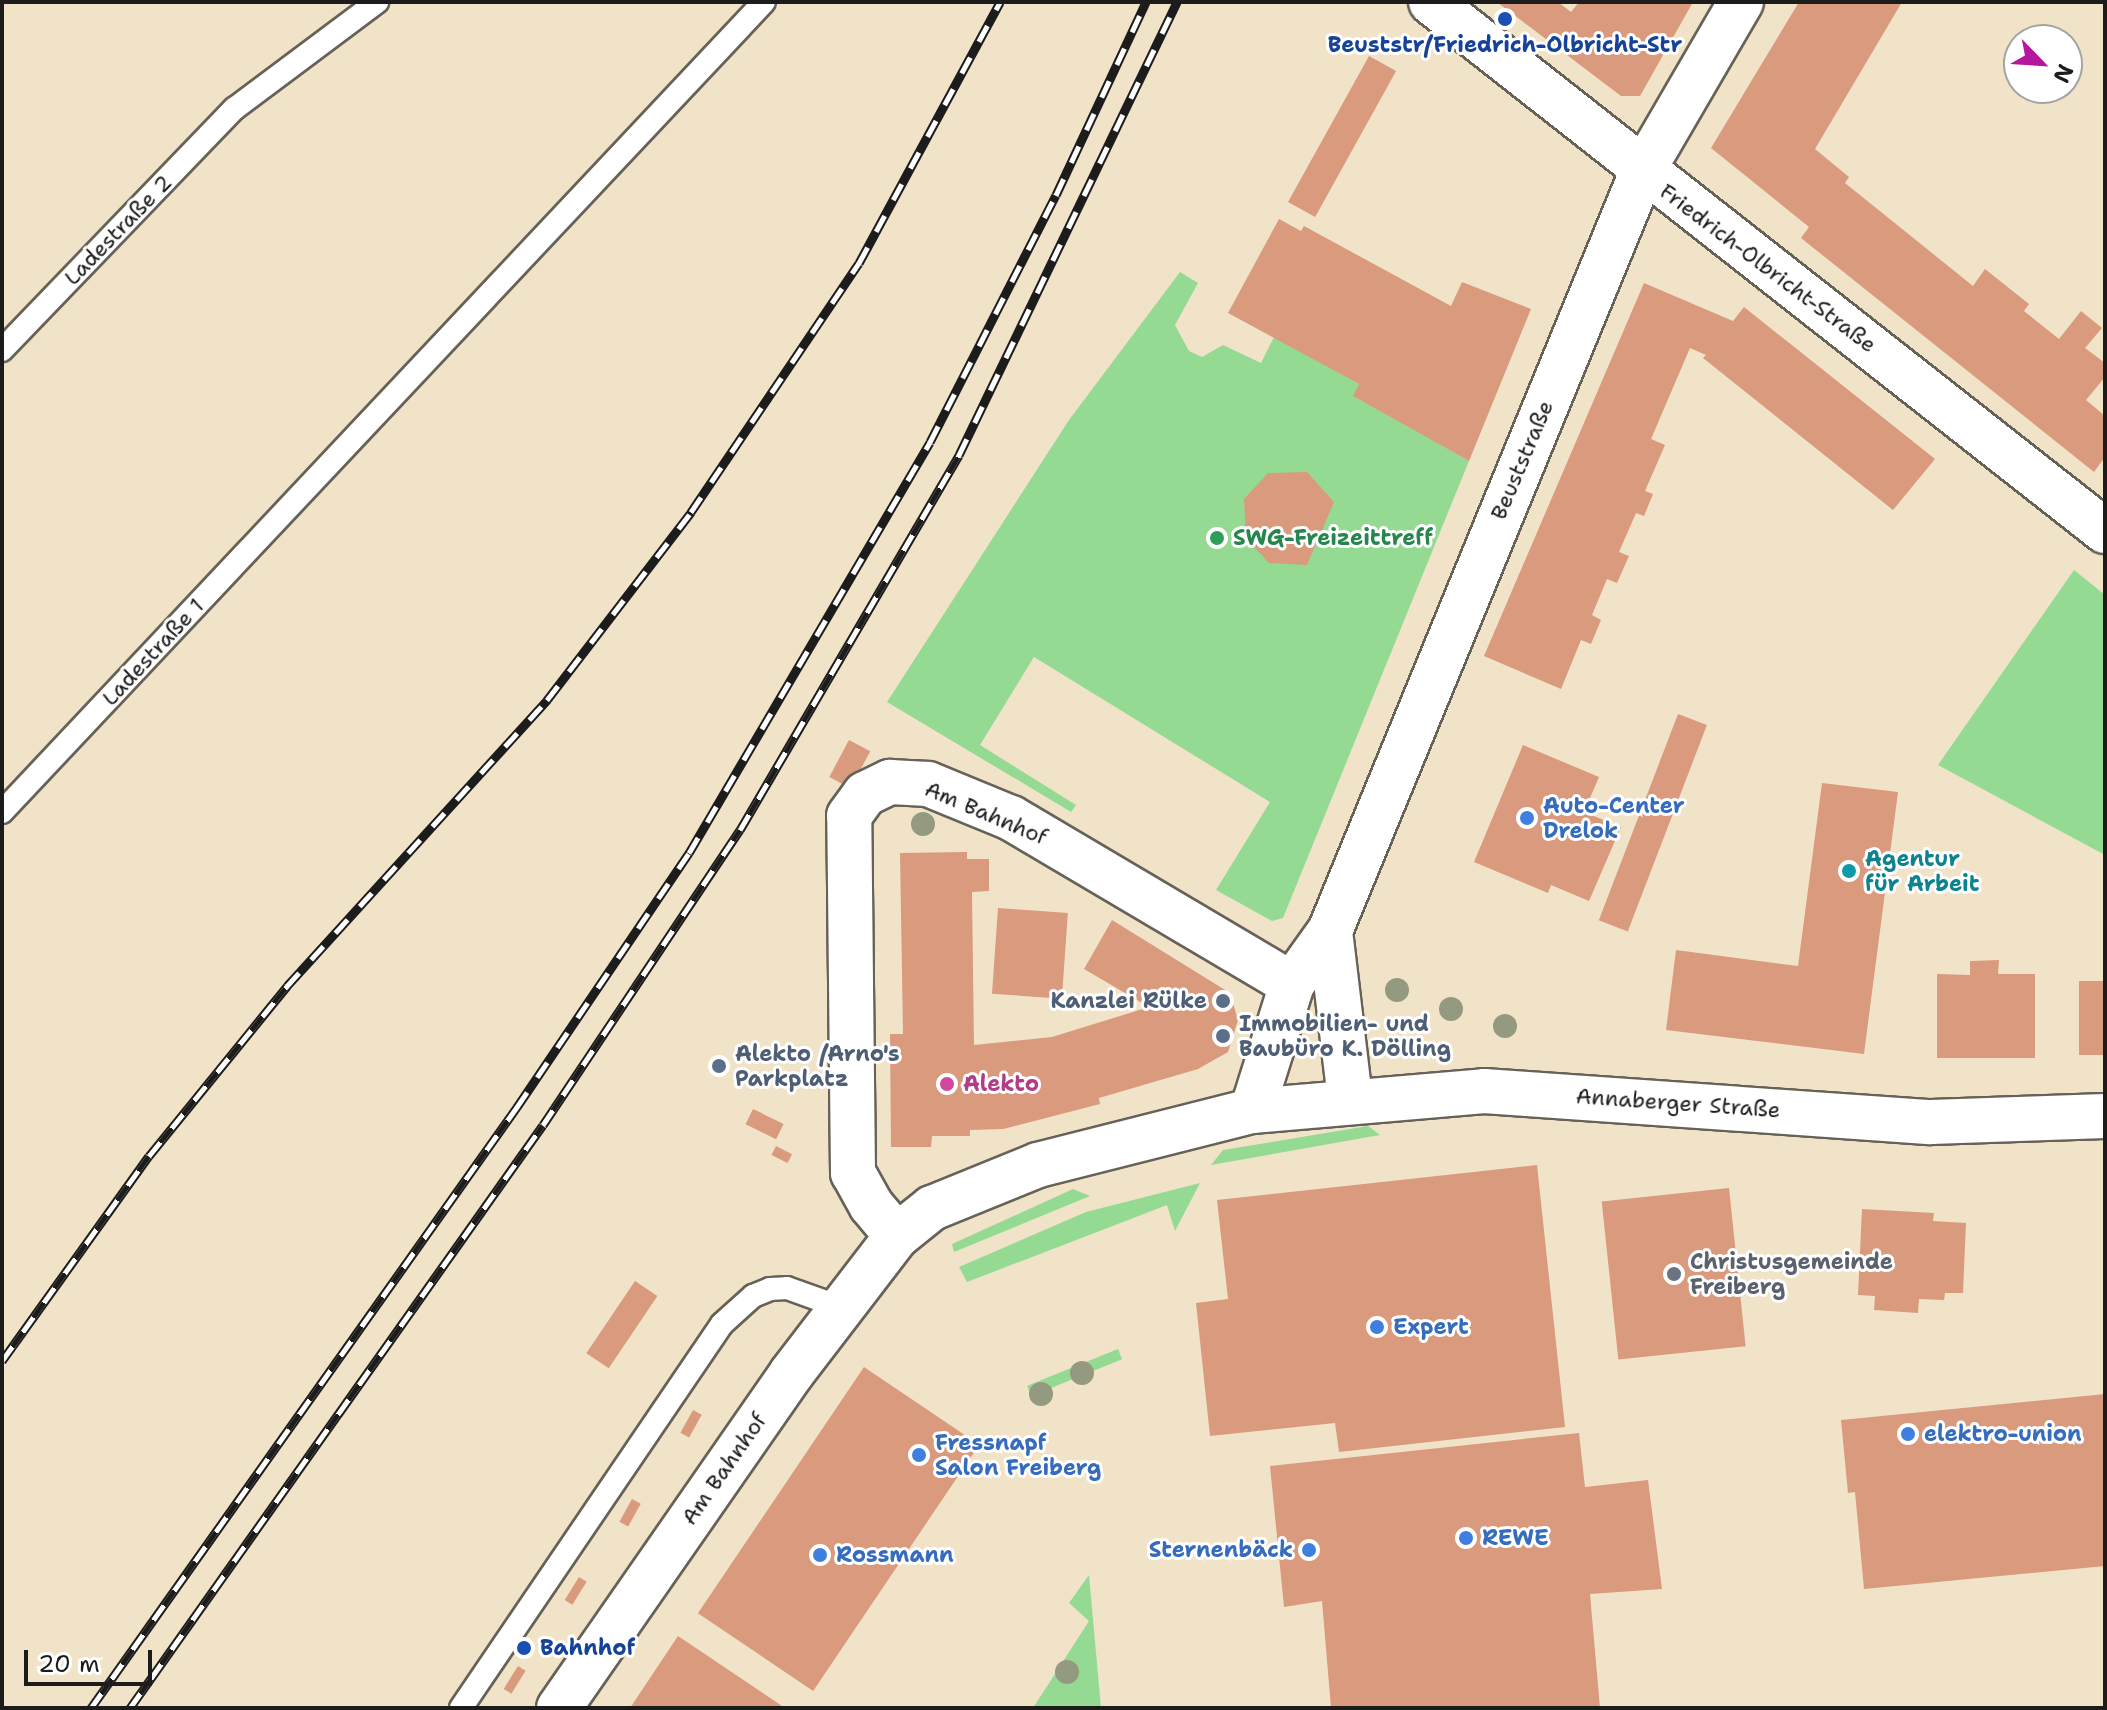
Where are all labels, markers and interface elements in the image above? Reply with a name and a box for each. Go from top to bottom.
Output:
marker: Beuststr/Friedrich-Olbricht-Str [1496,10,1514,28]
north arrow [2003,24,2083,104]
place label: Beuststr/Friedrich-Olbricht-Str [1328,32,1682,58]
text: N [2047,59,2080,88]
street label: Ladestraße 2 [59,169,177,291]
street label: Friedrich-Olbricht-Straße [1655,178,1881,358]
street label: Beuststraße [1485,396,1559,524]
place label: SWG-Freizeittreff [1233,525,1433,551]
marker: SWG-Freizeittreff [1208,529,1226,547]
street label: Ladestraße 1 [97,593,209,711]
street label: Am Bahnhof [921,775,1051,851]
place label: Auto-Center Drelok [1543,792,1684,844]
marker: Auto-Center Drelok [1518,809,1536,827]
place label: Agentur für Arbeit [1865,845,1979,896]
marker: Agentur für Arbeit [1840,862,1858,880]
place label: Kanzlei Rülke [1050,988,1207,1014]
marker: Kanzlei Rülke [1214,992,1232,1010]
place label: Immobilien- und Baubüro K. Dölling [1239,1010,1451,1062]
marker: Immobilien- und Baubüro K. Dölling [1214,1027,1232,1045]
place label: Alekto /Arno's Parkplatz [735,1040,899,1092]
marker: Alekto /Arno's Parkplatz [710,1057,728,1075]
place label: Alekto [963,1071,1039,1097]
marker: Alekto [938,1075,956,1093]
street label: Annaberger Straße [1575,1083,1781,1123]
place label: Christusgemeinde Freiberg [1690,1248,1893,1300]
marker: Christusgemeinde Freiberg [1665,1265,1683,1283]
place label: Expert [1393,1314,1469,1340]
marker: Expert [1368,1318,1386,1336]
street label: Am Bahnhof [676,1408,772,1530]
place label: elektro-union [1924,1421,2082,1447]
marker: elektro-union [1899,1425,1917,1443]
place label: Fressnapf Salon Freiberg [935,1429,1101,1480]
marker: Fressnapf Salon Freiberg [910,1446,928,1464]
place label: REWE [1482,1525,1549,1551]
marker: REWE [1457,1529,1475,1547]
place label: Sternenbäck [1149,1537,1293,1563]
marker: Sternenbäck [1300,1541,1318,1559]
place label: Rossmann [836,1542,954,1568]
marker: Rossmann [811,1546,829,1564]
scale bar [28,1634,156,1684]
place label: Bahnhof [540,1635,635,1661]
marker: Bahnhof [515,1639,533,1657]
text: 20 m [38,1648,100,1680]

